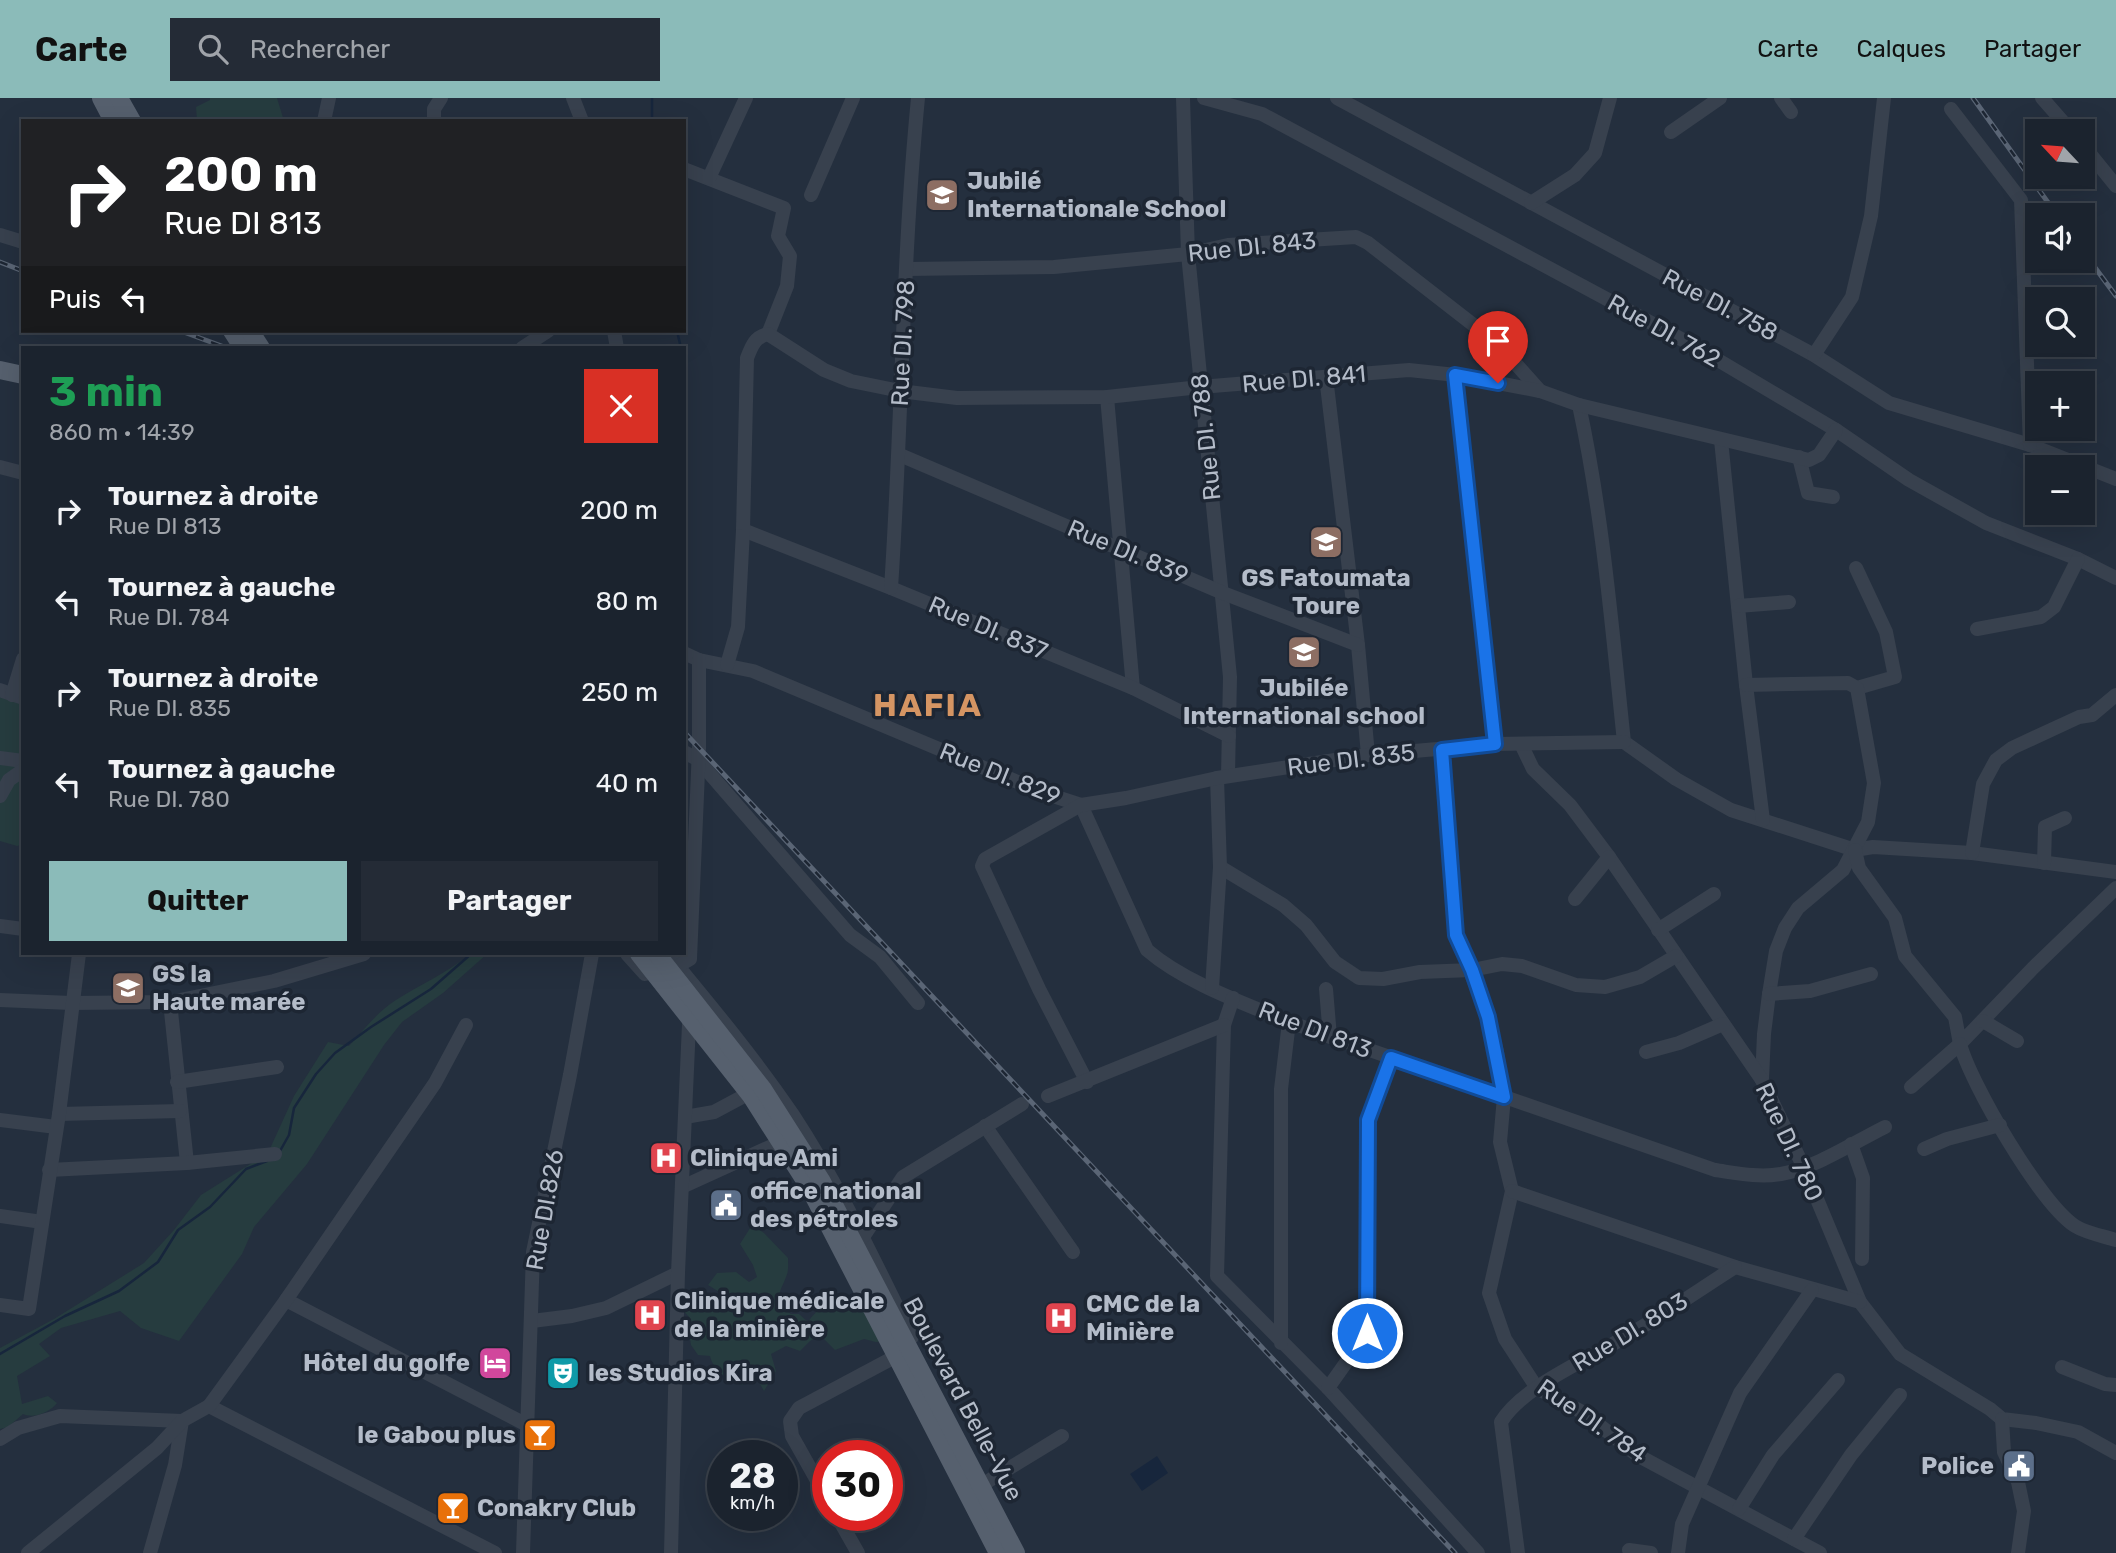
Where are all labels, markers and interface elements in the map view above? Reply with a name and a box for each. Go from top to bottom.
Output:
search box [170,18,660,81]
text: Carte [35,30,128,69]
icon: search [194,30,232,68]
text: Rechercher [250,34,390,65]
text: Carte [1757,35,1818,63]
text: Calques [1856,35,1946,63]
text: Partager [1984,35,2081,63]
north arrow [2025,119,2095,189]
map controls [2025,119,2095,525]
text: 200 m [164,145,318,203]
icon: right [49,147,140,238]
place label: Jubilé Internationale School [967,167,1226,223]
school or university icon: Jubilé Internationale School [923,176,961,214]
button: sound [2025,203,2095,273]
text: Rue DI 813 [164,204,322,242]
street label: Rue DI. 843 [1186,226,1318,268]
street label: Rue DI. 758 [1658,263,1782,347]
street label: Rue DI. 798 [886,279,920,407]
icon: left [115,280,153,318]
text: Puis [49,284,101,315]
button: search [2025,287,2095,357]
street label: Rue DI. 762 [1603,289,1725,373]
pin [1468,311,1528,383]
icon: arrive [1479,322,1517,360]
street label: Rue DI. 841 [1241,360,1367,398]
text: 3 min [49,367,163,417]
button: close [584,369,658,443]
button: + [2025,371,2095,441]
street label: Rue DI. 788 [1185,372,1227,502]
text: 860 m · 14:39 [49,418,195,446]
button: − [2025,455,2095,525]
text: Tournez à droite [108,481,318,512]
icon: right [49,492,87,530]
text: 200 m [580,495,658,526]
text: Rue DI 813 [108,512,221,540]
street label: Rue DI. 839 [1064,514,1192,590]
school or university icon: GS Fatoumata Toure [1307,523,1345,561]
place label: GS Fatoumata Toure [1241,564,1411,620]
text: Tournez à gauche [108,572,336,603]
icon: left [49,583,87,621]
text: 80 m [595,586,658,617]
street label: Rue DI. 837 [924,590,1052,666]
text: Rue DI. 784 [108,603,230,631]
school or university icon: Jubilée International school [1285,633,1323,671]
text: Tournez à droite [108,663,318,694]
icon: right [49,674,87,712]
place label: Jubilée International school [1183,674,1425,730]
text: 250 m [581,677,658,708]
district label: HAFIA [873,686,983,724]
text: Rue DI. 835 [108,694,231,722]
street label: Rue DI. 829 [935,737,1065,811]
street label: Rue DI. 835 [1286,738,1416,782]
text: Tournez à gauche [108,754,336,785]
icon: left [49,765,87,803]
text: 40 m [596,768,658,799]
text: Rue DI. 780 [108,785,230,813]
button: Quitter [49,861,347,941]
button: Partager [361,861,658,941]
place label: GS la Haute marée [152,960,305,1016]
school or university icon: GS la Haute marée [109,969,147,1007]
street label: Rue DI 813 [1255,996,1375,1064]
street label: Rue DI. 780 [1749,1078,1829,1206]
hospital icon: Clinique Ami [647,1139,685,1177]
place label: Clinique Ami [690,1144,838,1172]
street label: Rue DI.826 [521,1147,569,1273]
place label: office national des pétroles [750,1177,922,1233]
public building icon: office national des pétroles [707,1186,745,1224]
place label: Clinique médicale de la minière [674,1287,884,1343]
street label: Rue DI. 803 [1567,1287,1693,1377]
place label: CMC de la Minière [1086,1290,1200,1346]
street label: Boulevard Belle-Vue [898,1293,1028,1505]
hospital icon: Clinique médicale de la minière [631,1296,669,1334]
position arrow [1330,1296,1404,1370]
hospital icon: CMC de la Minière [1042,1299,1080,1337]
hotel icon: Hôtel du golfe [476,1344,514,1382]
place label: Hôtel du golfe [303,1349,470,1377]
theatre icon: les Studios Kira [544,1354,582,1392]
place label: les Studios Kira [588,1359,773,1387]
street label: Rue DI. 784 [1532,1373,1652,1469]
bar icon: le Gabou plus [521,1416,559,1454]
place label: le Gabou plus [357,1421,516,1449]
speed limit sign: 30 [812,1440,903,1531]
public building icon: Police [2000,1447,2038,1485]
place label: Police [1921,1452,1994,1480]
text: 28 [729,1455,776,1497]
bar icon: Conakry Club [434,1489,472,1527]
text: km/h [730,1492,775,1514]
place label: Conakry Club [477,1494,636,1522]

